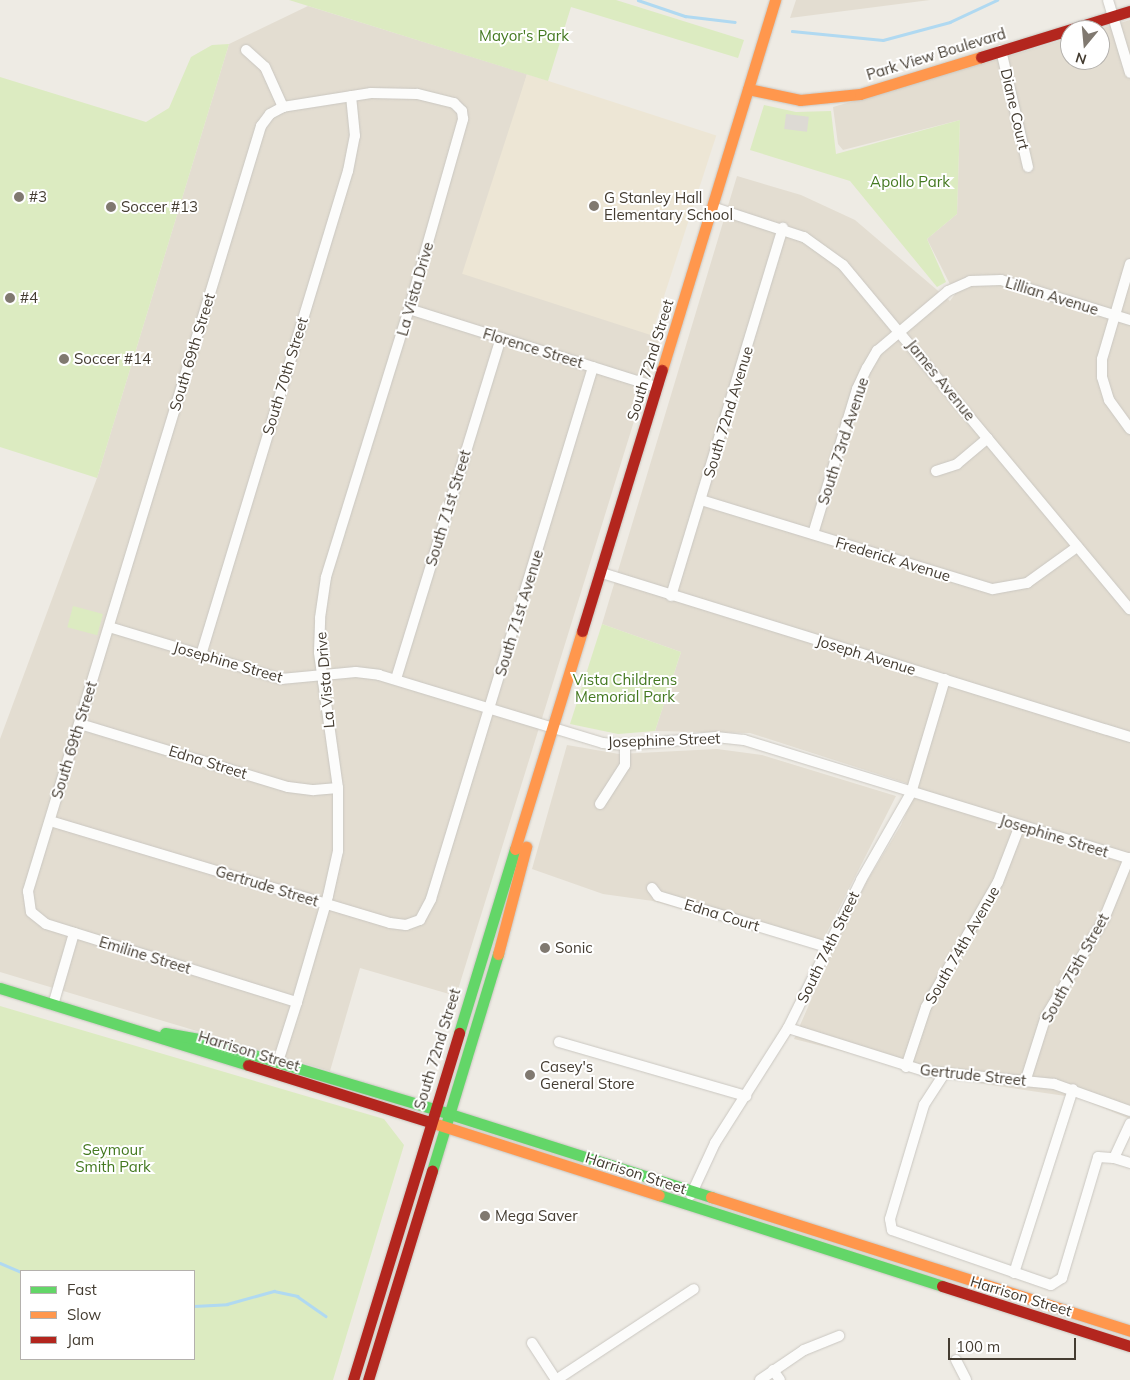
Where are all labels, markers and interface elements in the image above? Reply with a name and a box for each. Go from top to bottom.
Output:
north arrow [1060,20,1110,70]
street label: Park View Boulevard [864,24,1008,84]
park label: Mayor's Park [479,27,569,45]
text: N [1073,48,1089,69]
street label: Diane Court [997,67,1033,151]
park label: Apollo Park [870,173,950,191]
place label: #3 [29,188,47,206]
place label: G Stanley Hall Elementary School [604,188,733,223]
marker: #3 [13,191,25,203]
place label: Soccer #13 [121,198,198,216]
marker: G Stanley Hall Elementary School [588,200,600,212]
marker: Soccer #13 [105,201,117,213]
street label: La Vista Drive [393,240,437,338]
street label: Lillian Avenue [1003,273,1101,319]
place label: #4 [20,289,38,307]
street label: South 69th Street [166,291,218,413]
marker: #4 [4,292,16,304]
street label: South 72nd Street [623,297,677,423]
street label: South 70th Street [259,315,311,437]
street label: Florence Street [481,324,585,372]
street label: James Avenue [903,336,979,424]
street label: South 72nd Avenue [699,344,757,480]
place label: Soccer #14 [74,350,151,368]
marker: Soccer #14 [58,353,70,365]
street label: South 73rd Avenue [814,375,872,507]
street label: South 71st Street [422,448,474,568]
street label: Frederick Avenue [833,533,953,585]
street label: South 71st Avenue [491,548,547,678]
street label: La Vista Drive [312,631,338,729]
street label: Joseph Avenue [814,631,918,679]
street label: Josephine Street [171,638,285,686]
park label: Vista Childrens Memorial Park [573,670,677,705]
street label: South 69th Street [48,679,100,801]
street label: Josephine Street [607,729,721,751]
street label: Edna Street [167,742,249,782]
street label: Josephine Street [997,811,1111,861]
street label: Gertrude Street [213,862,321,910]
street label: South 74th Avenue [921,883,1003,1007]
street label: South 74th Street [793,888,863,1006]
street label: Edna Court [682,895,762,935]
street label: South 75th Street [1038,910,1112,1026]
street label: Emiline Street [97,932,193,978]
place label: Sonic [555,939,593,957]
marker: Sonic [539,942,551,954]
street label: South 72nd Street [410,986,464,1112]
street label: Harrison Street [196,1027,302,1075]
place label: Casey's General Store [540,1057,634,1092]
street label: Gertrude Street [919,1060,1027,1090]
marker: Casey's General Store [524,1069,536,1081]
park label: Seymour Smith Park [75,1140,151,1175]
street label: Harrison Street [583,1148,689,1198]
place label: Mega Saver [495,1207,578,1225]
marker: Mega Saver [479,1210,491,1222]
legend [20,1270,195,1360]
street label: Harrison Street [968,1272,1074,1320]
text: Fast [67,1280,97,1299]
text: Slow [67,1305,101,1324]
scale bar [950,1328,1078,1360]
text: Jam [67,1330,94,1349]
text: 100 m [956,1337,1000,1356]

